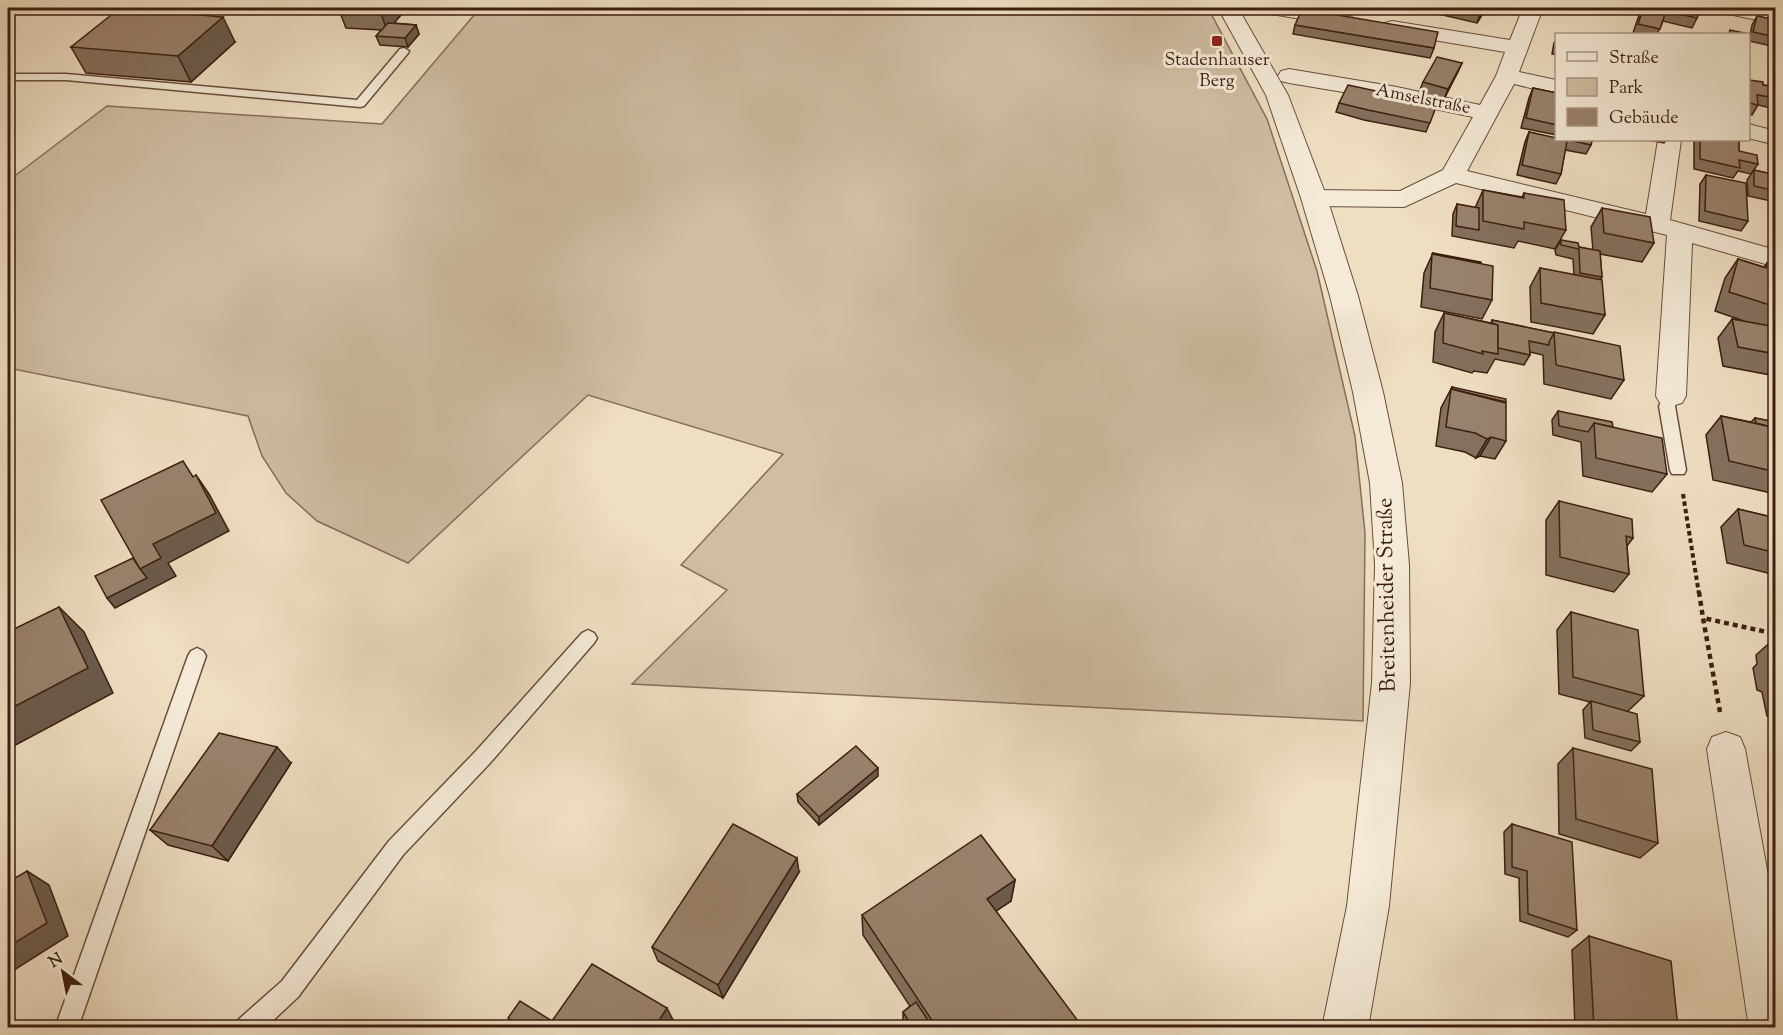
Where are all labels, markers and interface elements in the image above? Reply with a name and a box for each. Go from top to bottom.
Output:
legend [1555,33,1750,141]
marker: Stadenhauser Berg [1210,34,1224,48]
text: Straße [1609,46,1659,72]
place label: Stadenhauser Berg [1164,48,1270,95]
text: Park [1609,76,1644,102]
street label: Amselstraße [1373,78,1473,122]
text: Gebäude [1609,106,1679,132]
street label: Breitenheider Straße [1370,497,1406,693]
north arrow [33,942,93,1002]
text: N [45,948,68,975]

